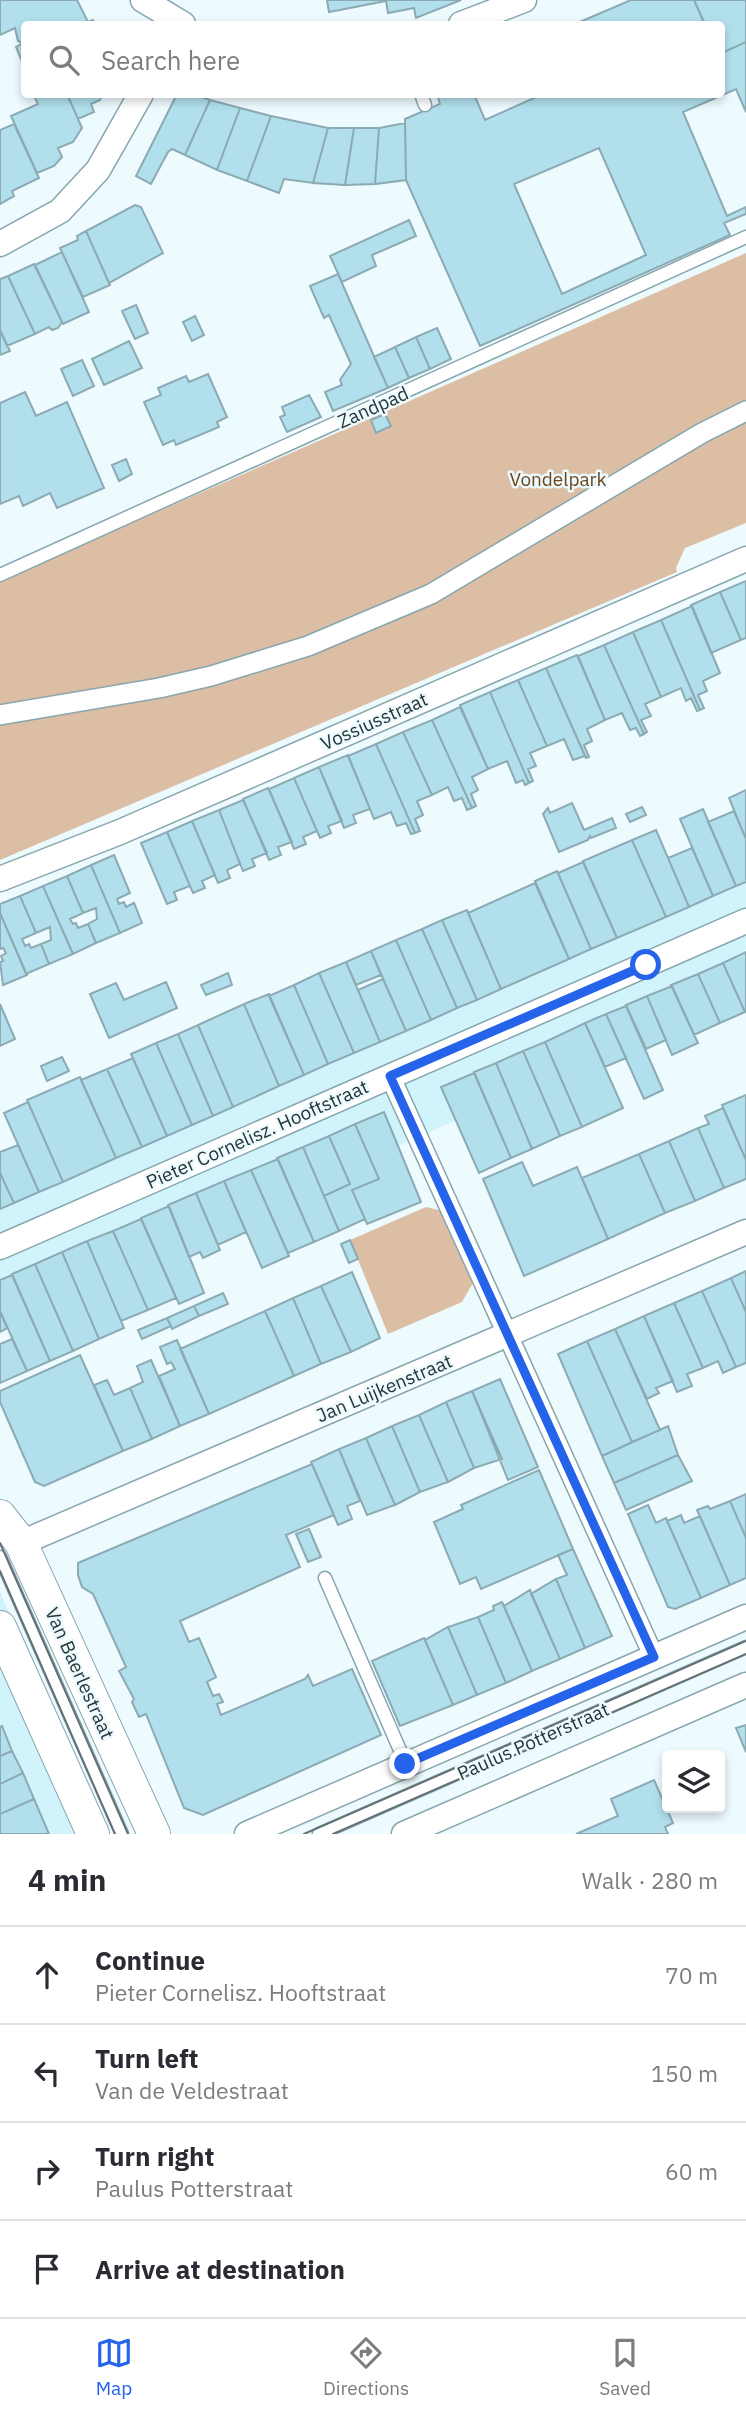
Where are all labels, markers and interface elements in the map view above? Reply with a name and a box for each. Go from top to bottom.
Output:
search box [21,21,725,98]
icon: search [45,41,83,79]
text: Search here [101,43,240,77]
street label: Zandpad [334,381,412,433]
park label: Vondelpark [509,467,607,491]
street label: Vossiusstraat [317,687,431,755]
route start [630,949,661,980]
street label: Pieter Cornelisz. Hooftstraat [142,1074,372,1194]
street label: Jan Luijkenstraat [312,1349,456,1427]
street label: Van Baerlestraat [40,1603,120,1743]
street label: Paulus Potterstraat [453,1697,613,1785]
route end [389,1748,420,1779]
map controls [662,1750,725,1813]
button: layers [662,1750,725,1813]
text: 4 min [28,1860,106,1899]
text: Walk · 280 m [582,1865,718,1895]
text: Continue [95,1943,205,1977]
icon: ahead [28,1956,66,1994]
text: 70 m [665,1960,718,1990]
text: Pieter Cornelisz. Hooftstraat [95,1977,386,2007]
text: Turn left [95,2041,198,2075]
icon: left [28,2054,66,2092]
text: 150 m [651,2058,718,2088]
text: Van de Veldestraat [95,2075,289,2105]
text: Turn right [95,2139,214,2173]
icon: right [28,2152,66,2190]
text: 60 m [665,2156,718,2186]
text: Paulus Potterstraat [95,2173,293,2203]
icon: arrive [28,2250,66,2288]
text: Arrive at destination [95,2252,345,2286]
tab: Map [95,2334,133,2400]
tab: Directions [323,2334,409,2400]
tab: Saved [599,2334,651,2400]

